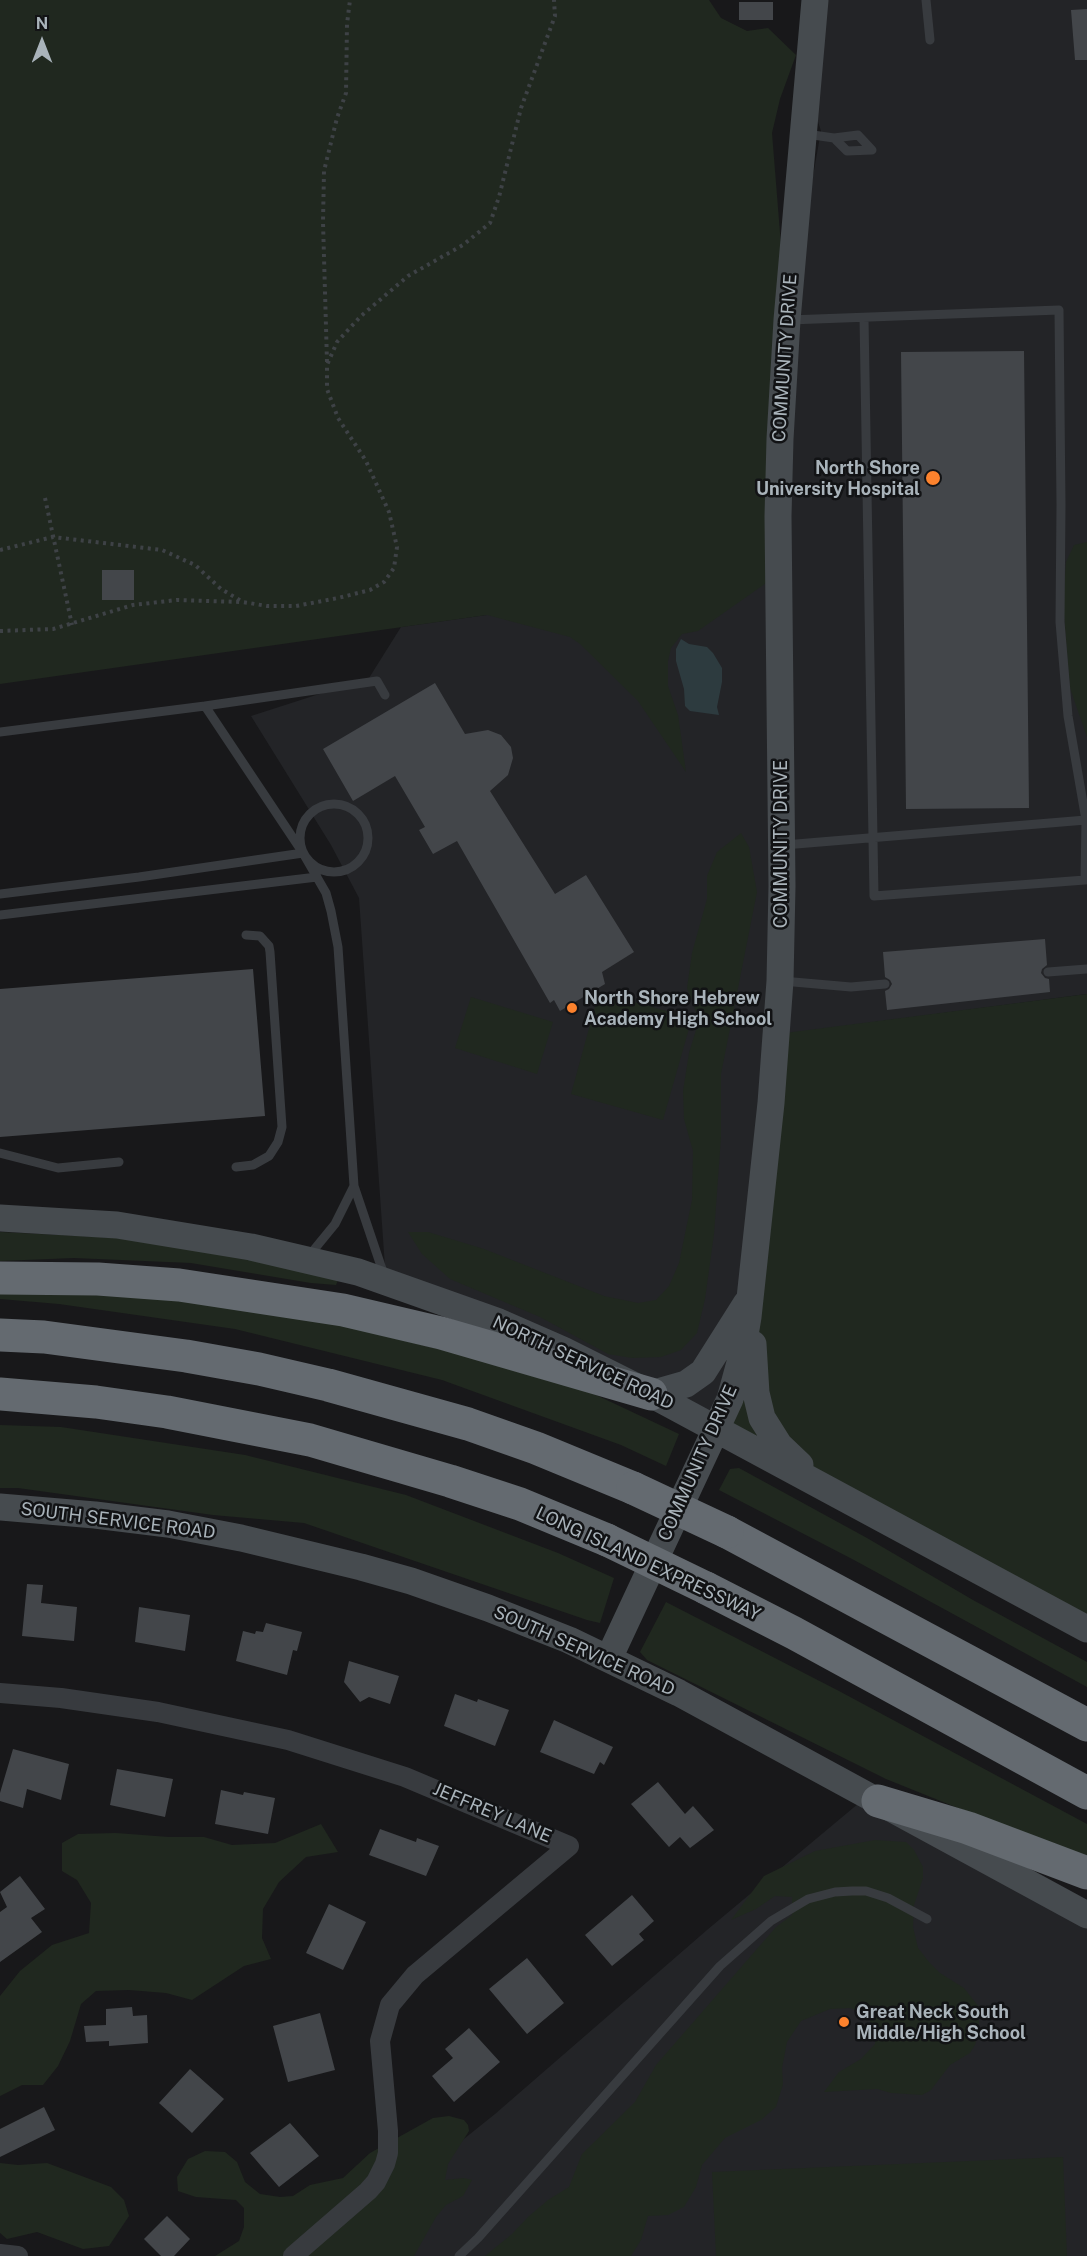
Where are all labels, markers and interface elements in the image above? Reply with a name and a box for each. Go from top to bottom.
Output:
north arrow [12,12,72,72]
text: N [36,14,48,33]
street label: COMMUNITY DRIVE [768,273,802,443]
place label: North Shore University Hospital [756,457,920,500]
marker: North Shore University Hospital [924,469,942,487]
street label: COMMUNITY DRIVE [770,760,792,928]
place label: North Shore Hebrew Academy High School [584,987,772,1030]
marker: North Shore Hebrew Academy High School [565,1001,579,1015]
street label: NORTH SERVICE ROAD [489,1311,677,1415]
street label: COMMUNITY DRIVE [654,1382,742,1544]
street label: SOUTH SERVICE ROAD [19,1498,217,1544]
street label: LONG ISLAND EXPRESSWAY [532,1502,764,1626]
street label: SOUTH SERVICE ROAD [490,1601,678,1701]
street label: JEFFREY LANE [429,1778,555,1848]
place label: Great Neck South Middle/High School [856,2001,1026,2044]
marker: Great Neck South Middle/High School [837,2015,851,2029]

